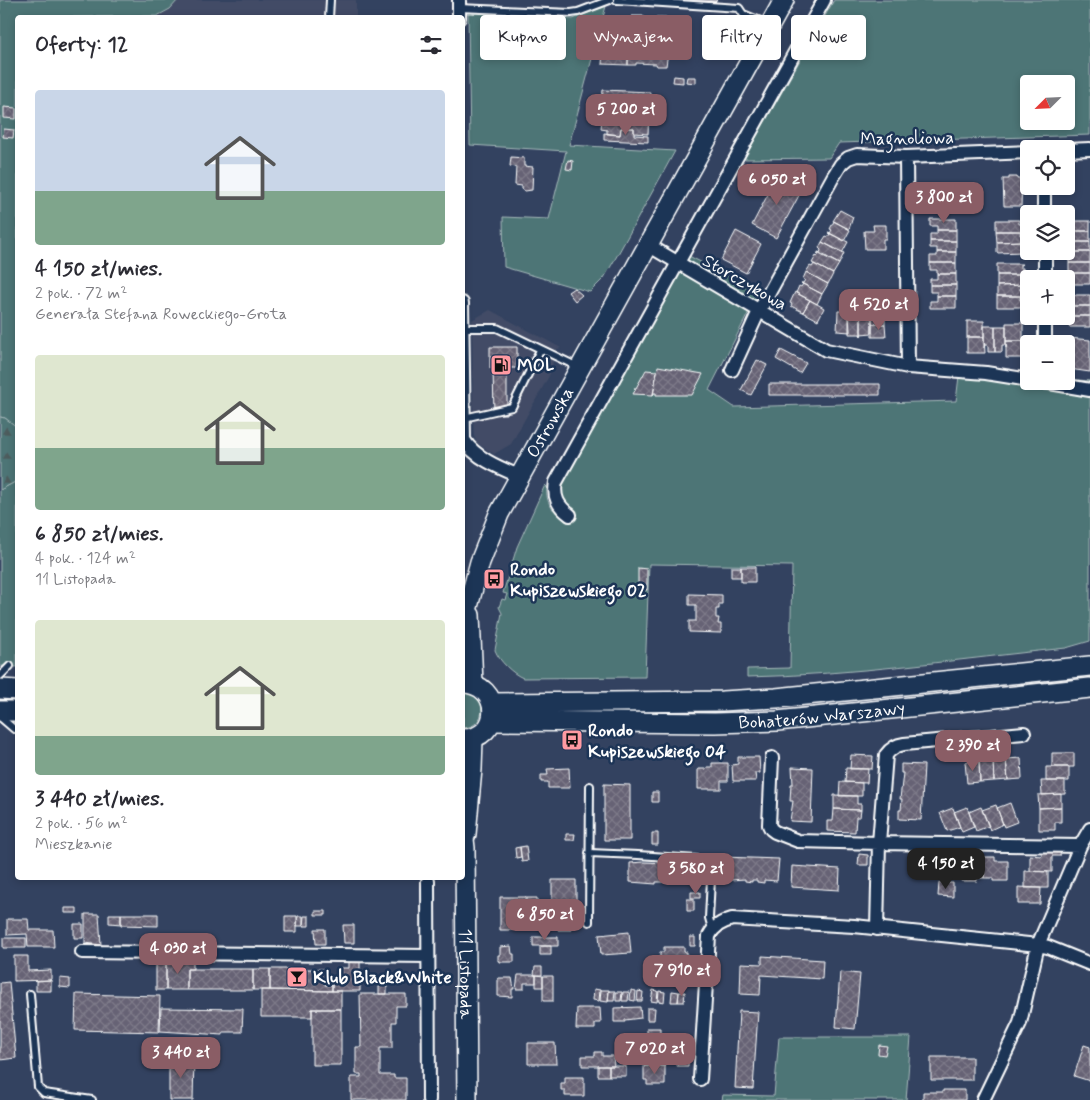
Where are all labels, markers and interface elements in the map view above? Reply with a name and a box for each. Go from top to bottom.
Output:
chip: Kupno [480,15,566,60]
chip: Wynajem [576,15,692,60]
chip: Filtry [702,15,781,60]
chip: Nowe [791,15,866,60]
text: Oferty: 12 [35,31,128,59]
icon: filters [417,31,445,59]
north arrow [1020,75,1075,130]
map controls [1020,75,1075,390]
pin: 5 200 zł [574,94,678,136]
text: 5 200 zł [597,99,655,120]
icon: home [195,123,285,213]
street label: Magnoliowa [860,126,954,154]
button: locate [1020,140,1075,195]
pin: 6 050 zł [725,164,829,206]
text: 6 050 zł [748,169,806,190]
pin: 3 800 zł [892,182,996,224]
text: 3 800 zł [916,187,972,208]
button: layers [1020,205,1075,260]
street label: Storczykowa [698,249,791,317]
text: 4 150 zł/mies. [35,255,162,283]
button: + [1020,270,1075,325]
text: 2 pok. · 72 m² [35,283,127,304]
pin: 4 520 zł [827,288,931,331]
text: 4 520 zł [850,294,908,315]
text: Generała Stefana Roweckiego-Grota [35,304,287,325]
button: − [1020,335,1075,390]
fuel station icon: MOL [489,353,513,377]
place label: MOL [517,354,554,378]
street label: Ostrowska [521,383,580,462]
icon: home [195,388,285,478]
text: 6 850 zł/mies. [35,520,163,548]
text: 4 pok. · 124 m² [35,548,136,569]
place label: Rondo Kupiszewskiego 02 [510,558,646,605]
bus stop icon: Rondo Kupiszewskiego 02 [482,567,506,591]
text: 11 Listopada [35,569,116,590]
icon: home [195,653,285,743]
street label: Bohaterów Warszawy [738,697,906,735]
place label: Rondo Kupiszewskiego 04 [588,719,726,766]
bus stop icon: Rondo Kupiszewskiego 04 [560,728,584,752]
pin: 2 390 zł [921,730,1025,772]
text: 2 390 zł [946,735,1000,756]
text: 3 440 zł/mies. [35,785,164,813]
text: 2 pok. · 56 m² [35,813,128,834]
text: Mieszkanie [35,834,113,855]
pin: 4 150 zł [894,848,998,890]
pin: 3 580 zł [644,852,748,895]
text: 4 150 zł [918,853,974,874]
text: 3 580 zł [668,858,724,879]
pin: 6 850 zł [493,898,597,941]
text: 6 850 zł [517,904,573,925]
street label: 11 Listopada [453,928,477,1019]
pin: 4 030 zł [126,932,230,975]
text: 4 030 zł [150,938,206,959]
pin: 7 910 zł [630,954,734,997]
text: 7 910 zł [654,960,710,981]
bar icon: Klub Black&White [285,965,309,989]
place label: Klub Black&White [313,966,452,990]
pin: 7 020 zł [603,1032,707,1075]
pin: 3 440 zł [129,1036,233,1079]
text: 7 020 zł [625,1038,685,1059]
text: 3 440 zł [152,1042,210,1063]

